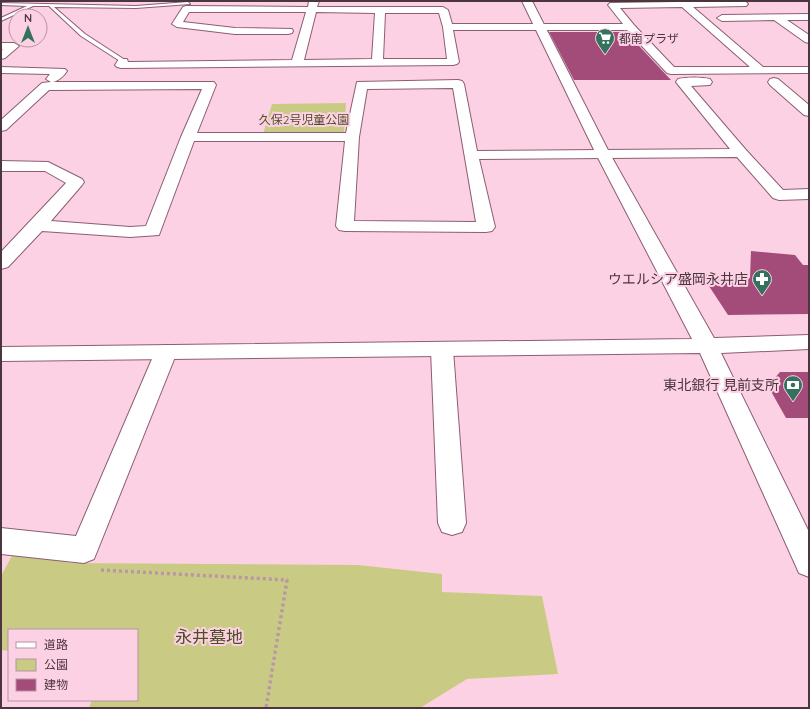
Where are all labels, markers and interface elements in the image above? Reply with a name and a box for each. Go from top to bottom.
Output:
north arrow [8,8,48,48]
text: N [24,11,32,25]
supermarket icon: 都南プラザ [594,27,616,55]
place label: 都南プラザ [619,31,679,46]
park label: 久保2号児童公園 [259,112,349,127]
pharmacy icon: ウエルシア盛岡永井店 [751,268,773,296]
place label: ウエルシア盛岡永井店 [608,270,748,288]
bank icon: 東北銀行 見前支所 [782,374,804,402]
place label: 東北銀行 見前支所 [663,376,779,394]
park label: 永井墓地 [175,626,243,647]
legend [8,629,138,701]
text: 道路 [44,637,68,652]
text: 公園 [44,657,68,672]
text: 建物 [44,677,68,692]

